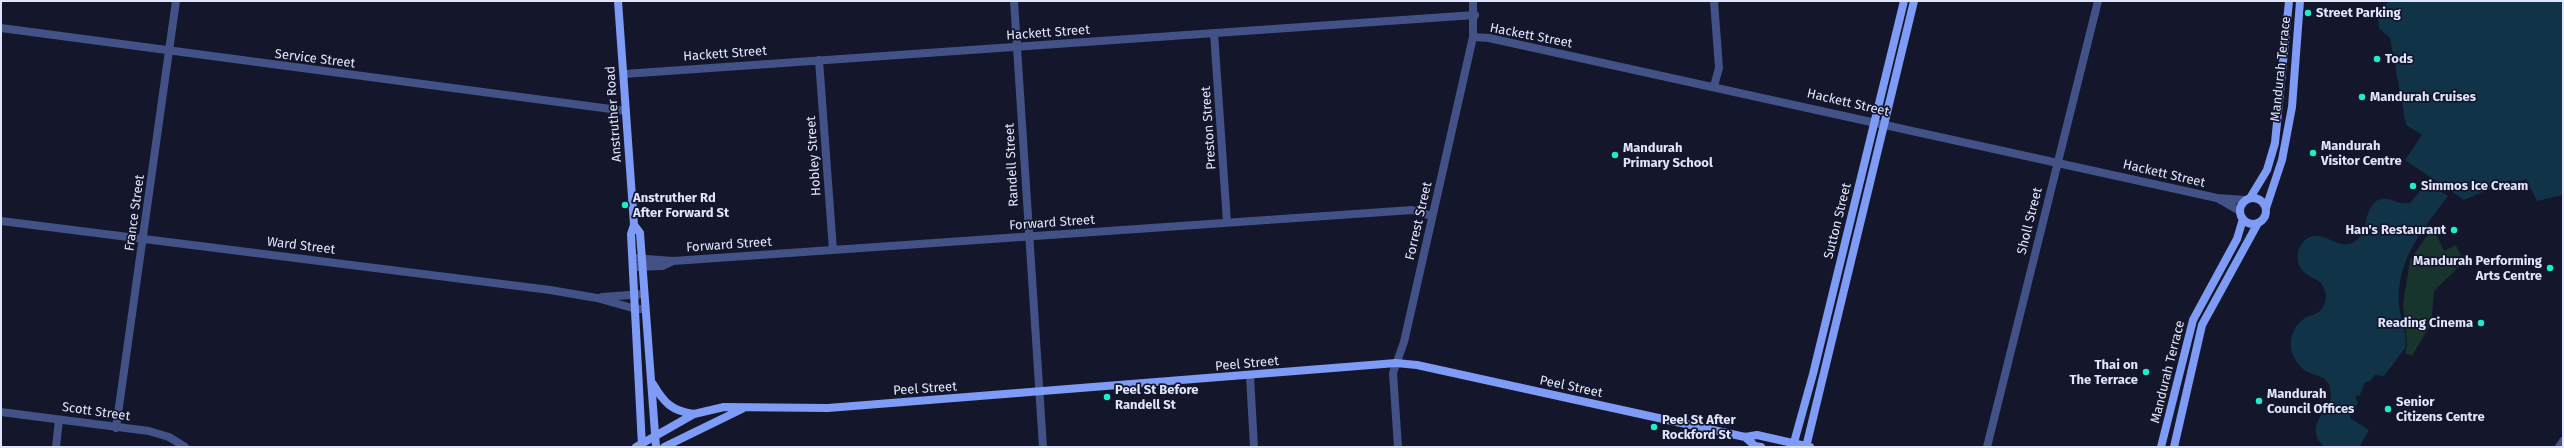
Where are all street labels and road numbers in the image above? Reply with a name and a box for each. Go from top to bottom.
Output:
street label: Mandurah Terrace [2268,16,2294,122]
street label: Hackett Street [1488,20,1574,52]
street label: Hackett Street [1006,22,1090,44]
street label: Hackett Street [683,43,767,65]
street label: Service Street [274,46,356,72]
street label: Anstruther Road [603,65,625,163]
street label: Preston Street [1198,86,1220,170]
street label: Hackett Street [1805,86,1891,120]
street label: Hobley Street [803,116,825,196]
street label: Randell Street [1002,123,1022,207]
street label: Hackett Street [2121,157,2207,191]
street label: France Street [122,174,148,252]
street label: Forrest Street [1402,180,1436,262]
street label: Sutton Street [1821,181,1855,261]
street label: Sholl Street [2014,186,2046,256]
street label: Forward Street [1009,212,1095,234]
street label: Ward Street [266,234,336,258]
street label: Forward Street [686,234,772,256]
street label: Mandurah Terrace [2148,319,2188,425]
street label: Peel Street [1215,353,1279,375]
street label: Peel Street [1538,373,1604,401]
street label: Peel Street [893,379,957,399]
street label: Scott Street [61,399,131,425]

